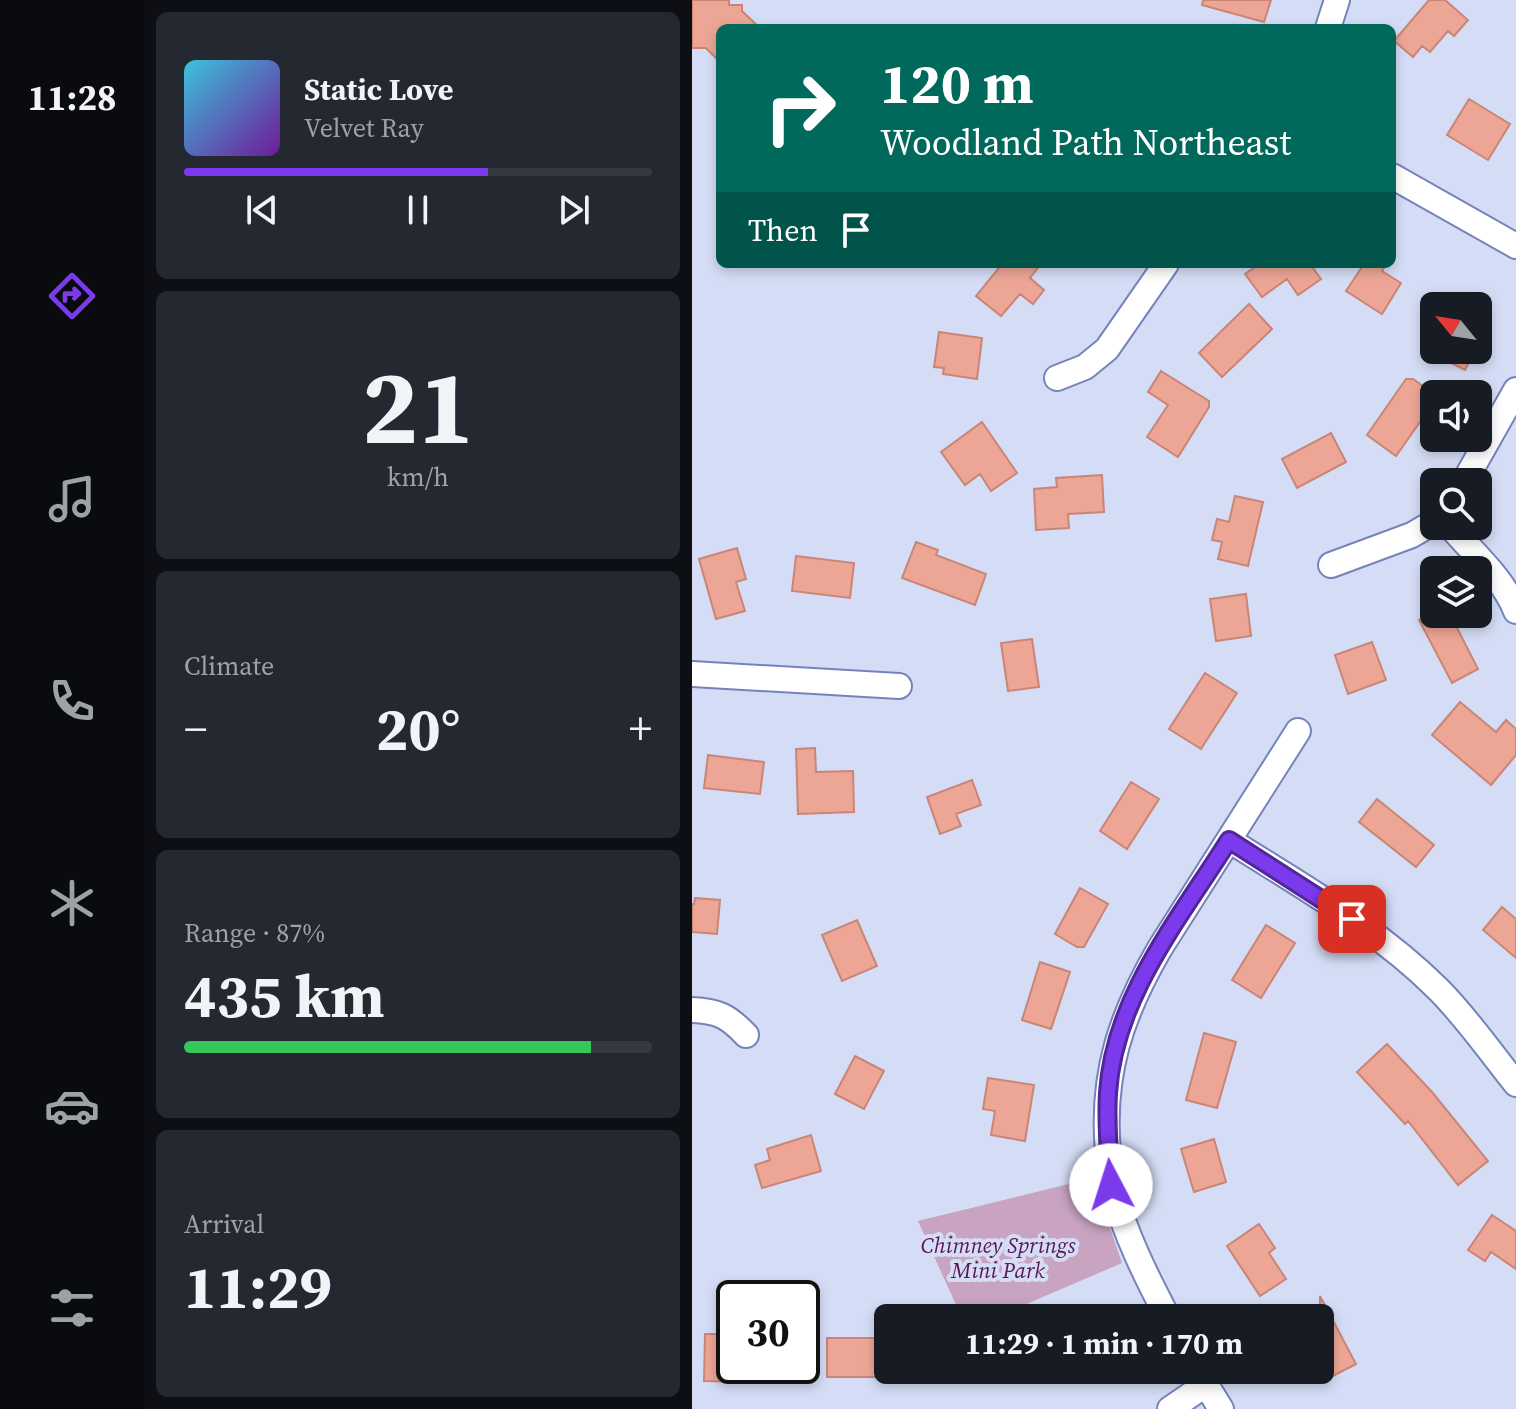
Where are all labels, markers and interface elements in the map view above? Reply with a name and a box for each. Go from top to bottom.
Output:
text: 120 m [880,45,1034,122]
icon: right [748,56,852,160]
text: Static Love [304,69,453,110]
text: 11:28 [28,73,116,122]
text: Velvet Ray [304,110,424,146]
text: Woodland Path Northeast [880,118,1291,167]
icon: previous [240,188,284,232]
icon: pause [396,188,440,232]
icon: next [552,188,596,232]
icon: arrive [834,208,878,252]
text: Then [748,210,818,251]
icon: directions [44,268,100,324]
north arrow [1420,292,1492,364]
map controls [1420,292,1492,628]
text: 21 [362,335,474,478]
button: sound [1420,380,1492,452]
text: km/h [387,459,449,495]
button: search [1420,468,1492,540]
icon: music [44,471,100,527]
button: layers [1420,556,1492,628]
text: Climate [184,648,274,684]
icon: phone [44,673,100,729]
text: 20° [376,688,460,770]
text: − [184,698,207,759]
text: + [629,698,652,759]
icon: climate [44,875,100,931]
pin [1318,885,1386,953]
icon: arrive [1330,897,1374,941]
text: Range · 87% [184,915,325,951]
text: 435 km [184,955,385,1037]
icon: car [44,1078,100,1134]
position arrow [1069,1143,1153,1227]
text: Arrival [184,1206,264,1242]
park label: Chimney Springs Mini Park [921,1230,1075,1285]
text: 11:29 [184,1246,332,1328]
icon: filters [44,1280,100,1336]
speed limit sign: 30 [716,1280,820,1384]
text: 11:29 · 1 min · 170 m [965,1323,1243,1364]

